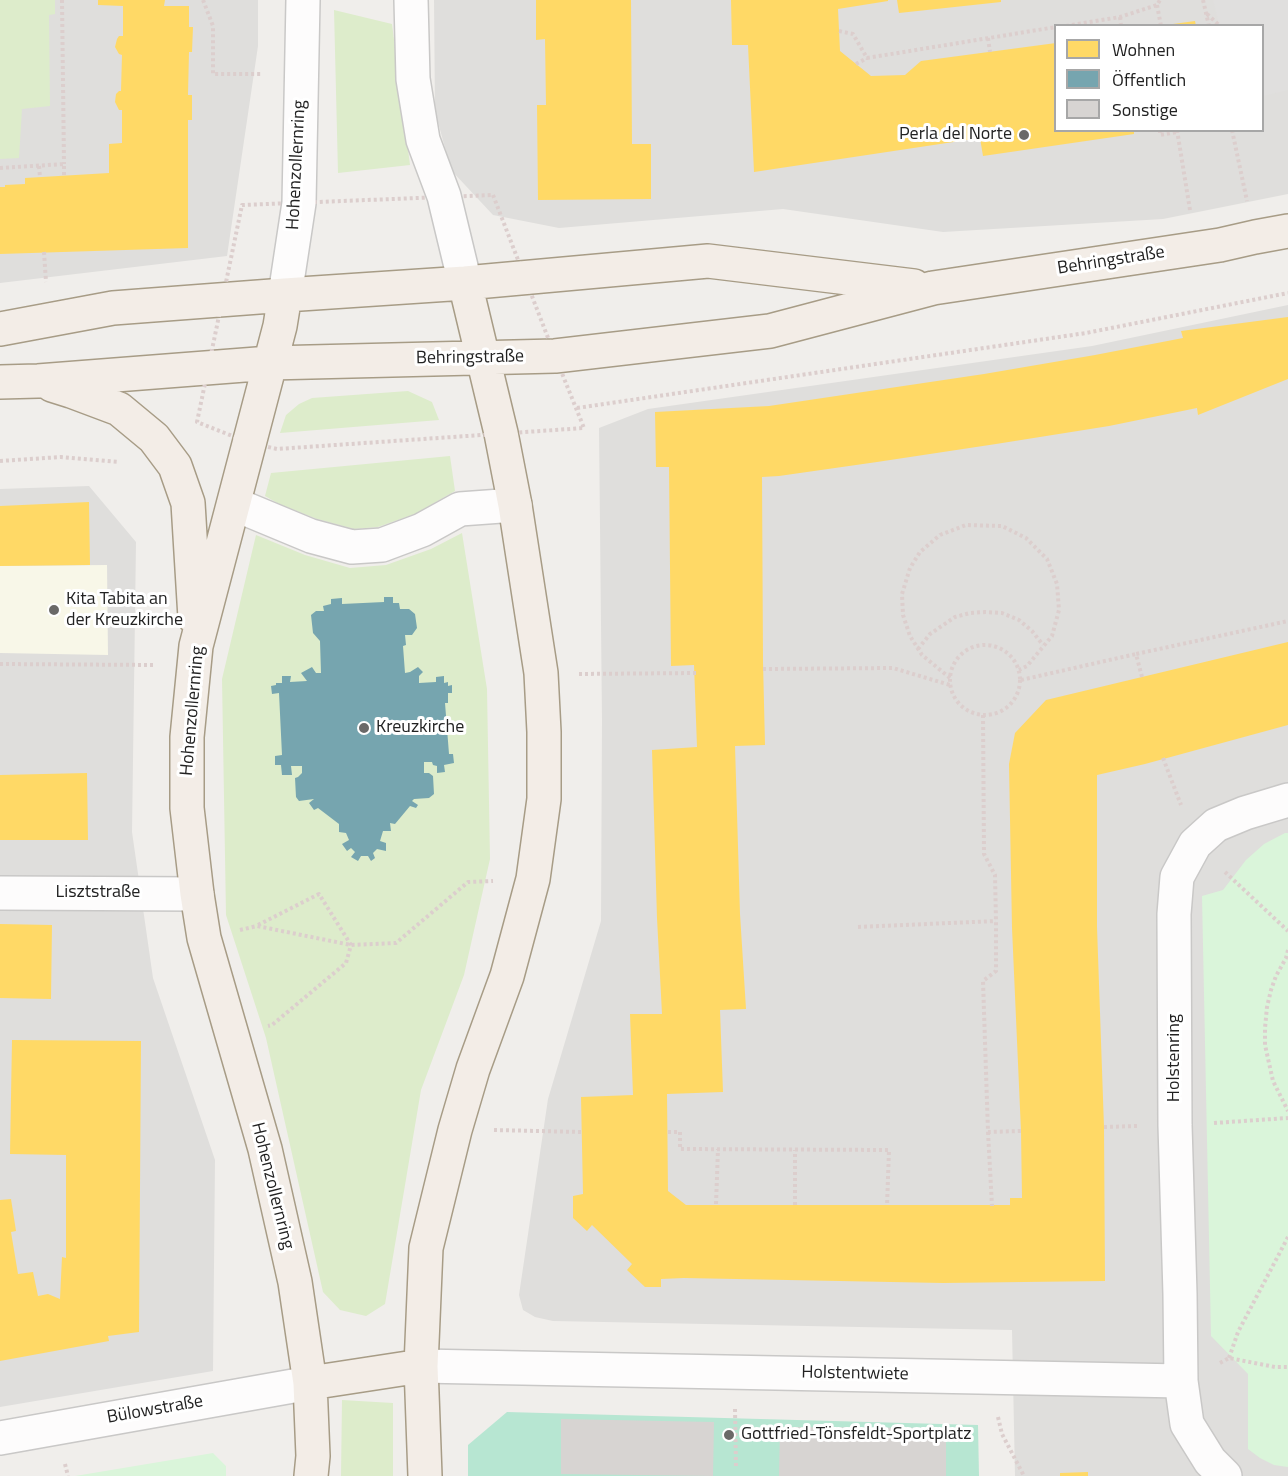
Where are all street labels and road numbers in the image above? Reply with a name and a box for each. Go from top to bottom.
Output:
street label: Hohenzollernring [283,100,311,230]
street label: Behringstraße [1056,242,1166,280]
street label: Behringstraße [416,346,524,370]
street label: Hohenzollernring [177,645,209,777]
street label: Lisztstraße [56,882,140,904]
street label: Holstenring [1164,1014,1186,1102]
street label: Hohenzollernring [246,1120,298,1252]
street label: Holstentwiete [801,1362,909,1386]
street label: Bülowstraße [105,1391,205,1429]

